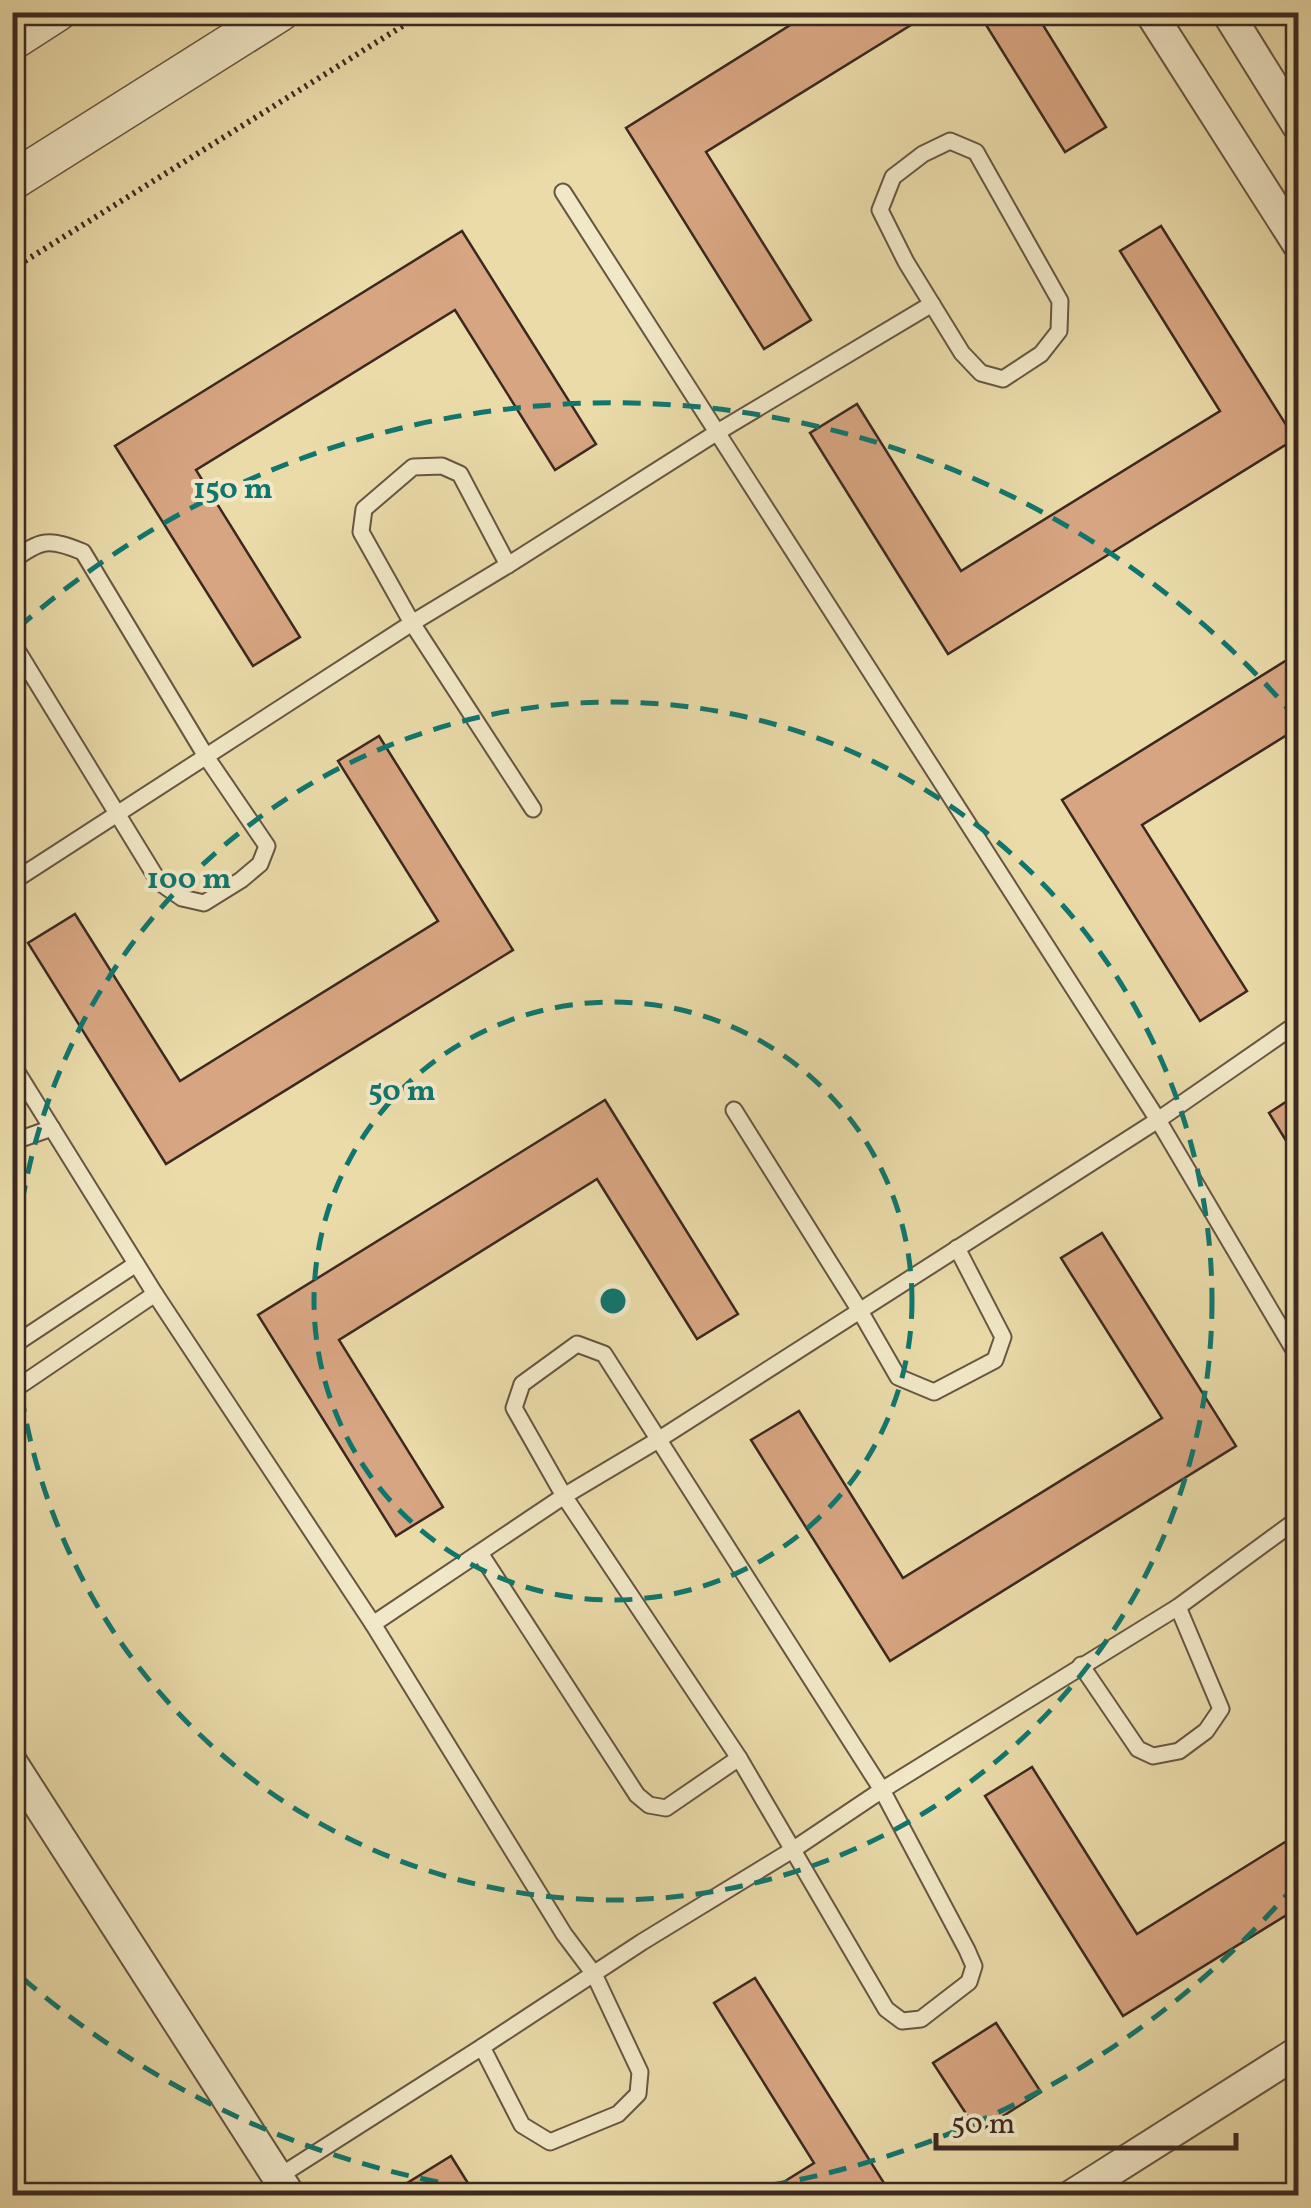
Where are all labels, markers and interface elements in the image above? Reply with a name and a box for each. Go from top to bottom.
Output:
text: 150 m [193,469,273,511]
text: 100 m [147,859,231,901]
text: 50 m [368,1071,436,1113]
centre of rings [595,1283,631,1319]
scale bar [936,2088,1236,2150]
text: 50 m [951,2104,1015,2146]

